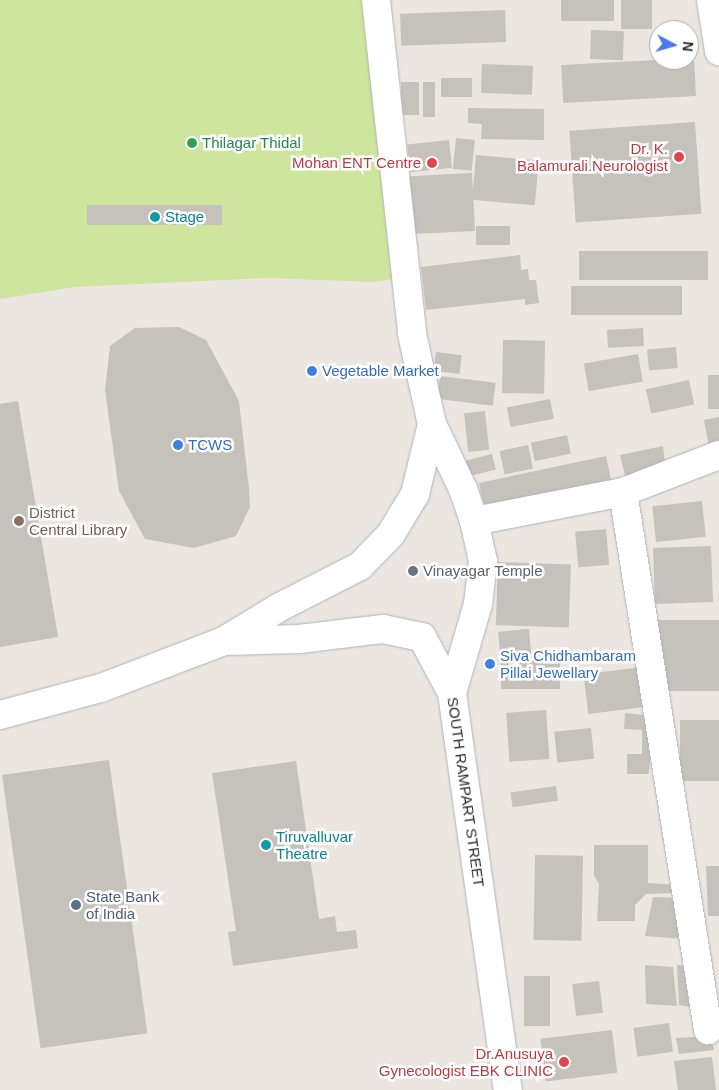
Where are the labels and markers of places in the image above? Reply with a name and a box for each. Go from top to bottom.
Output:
place label: Thilagar Thidal [202,134,301,152]
marker: Thilagar Thidal [186,137,198,149]
place label: Dr. K. Balamurali.Neurologist [517,139,668,174]
marker: Dr. K. Balamurali.Neurologist [672,150,686,164]
place label: Mohan ENT Centre [292,154,421,172]
marker: Mohan ENT Centre [425,156,439,170]
place label: Stage [165,208,204,226]
marker: Stage [149,211,161,223]
place label: Vegetable Market [322,362,439,380]
marker: Vegetable Market [306,365,318,377]
place label: TCWS [188,436,232,454]
marker: TCWS [172,439,184,451]
place label: District Central Library [29,503,127,538]
marker: District Central Library [13,515,25,527]
place label: Vinayagar Temple [423,562,543,580]
marker: Vinayagar Temple [407,565,419,577]
place label: Siva Chidhambaram Pillai Jewellary [500,646,636,681]
marker: Siva Chidhambaram Pillai Jewellary [484,658,496,670]
place label: Tiruvalluvar Theatre [276,827,353,862]
marker: Tiruvalluvar Theatre [260,839,272,851]
place label: State Bank of India [86,887,159,922]
marker: State Bank of India [70,899,82,911]
place label: Dr.Anusuya Gynecologist EBK CLINIC [379,1044,553,1079]
marker: Dr.Anusuya Gynecologist EBK CLINIC [557,1055,571,1069]

